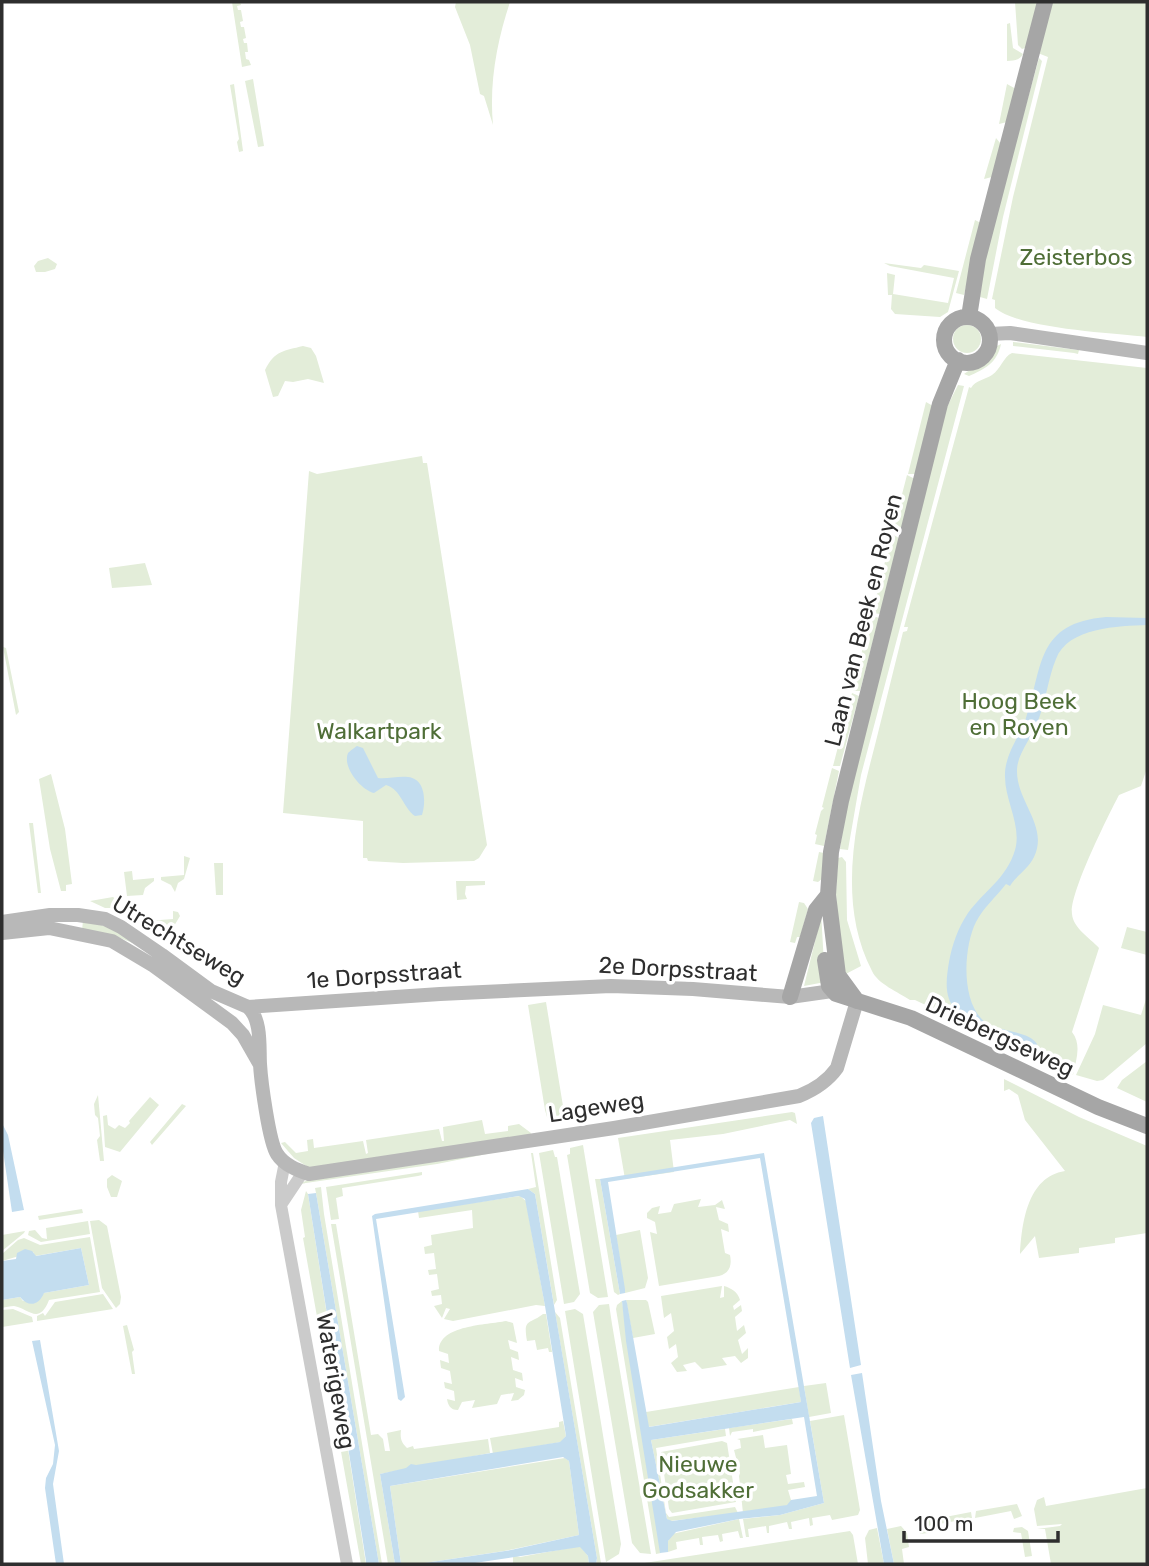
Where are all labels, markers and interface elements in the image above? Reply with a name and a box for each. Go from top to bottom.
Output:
park label: Zeisterbos [1020,243,1132,271]
street label: Laan van Beek en Royen [818,491,908,749]
park label: Hoog Beek en Royen [961,687,1077,741]
park label: Walkartpark [316,717,442,745]
street label: Utrechtseweg [107,889,251,991]
street label: 2e Dorpsstraat [598,951,758,987]
street label: 1e Dorpsstraat [306,956,462,994]
street label: Driebergseweg [921,989,1079,1083]
street label: Lageweg [546,1086,646,1128]
street label: Waterigeweg [310,1311,362,1451]
park label: Nieuwe Godsakker [642,1450,754,1504]
scale bar [904,1500,1058,1544]
text: 100 m [914,1511,973,1536]

